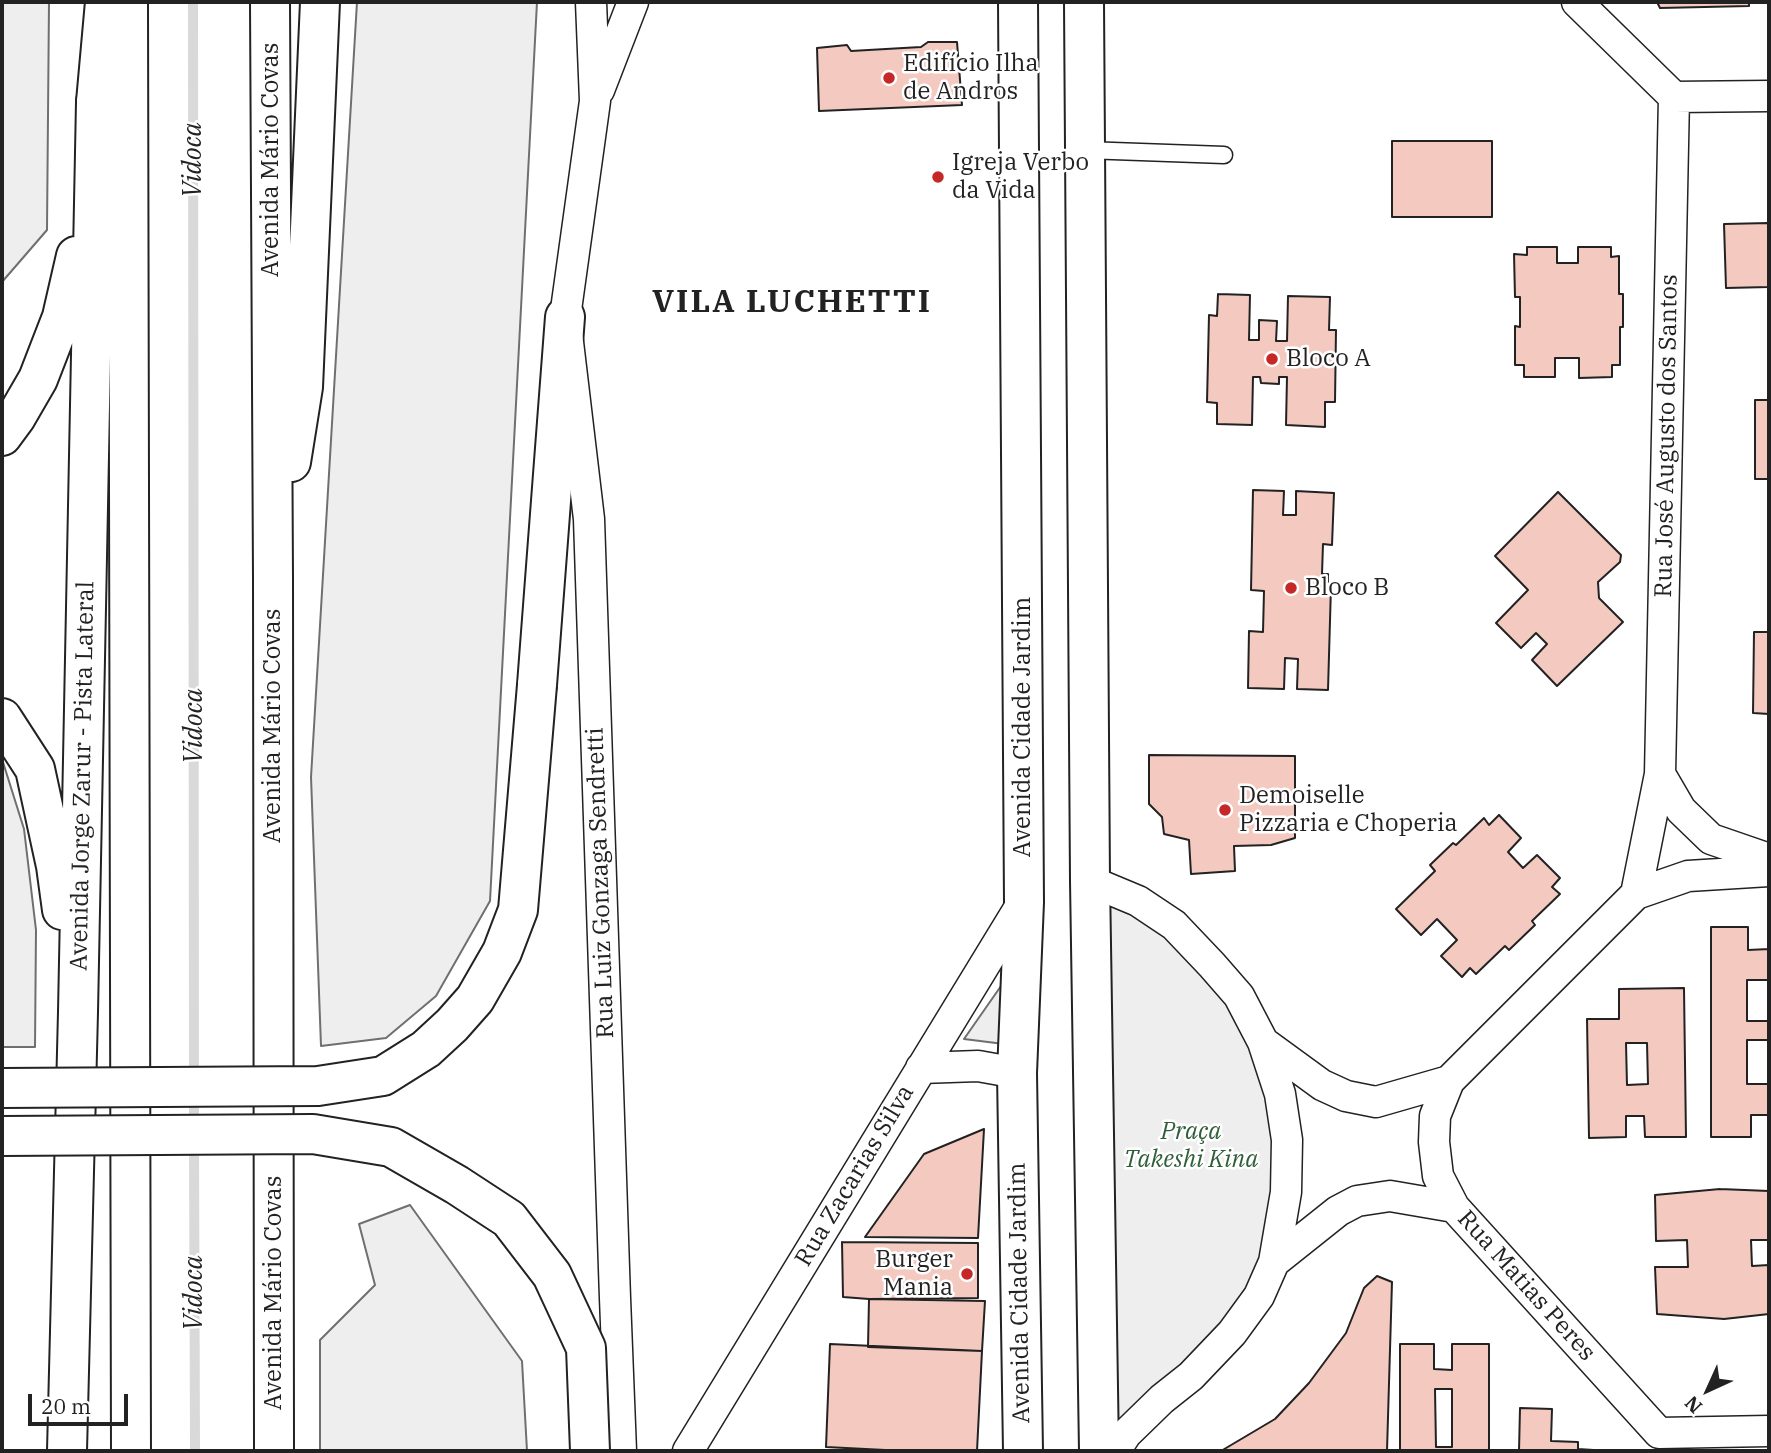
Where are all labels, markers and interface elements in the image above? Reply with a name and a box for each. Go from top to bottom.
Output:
street label: Avenida Mário Covas [257,43,285,277]
place label: Edifício Ilha de Andros [903,50,1039,106]
marker: Edifício Ilha de Andros [881,70,897,86]
water label: Vidoca [177,122,209,198]
place label: Igreja Verbo da Vida [952,149,1089,205]
marker: Igreja Verbo da Vida [930,169,946,185]
street label: Rua José Augusto dos Santos [1650,274,1684,598]
district label: VILA LUCHETTI [654,284,930,322]
place label: Bloco A [1286,345,1371,373]
marker: Bloco A [1264,351,1280,367]
place label: Bloco B [1305,574,1389,602]
marker: Bloco B [1283,580,1299,596]
street label: Avenida Jorge Zarur - Pista Lateral [65,581,101,971]
street label: Avenida Cidade Jardim [1009,597,1037,857]
street label: Avenida Mário Covas [259,609,287,843]
water label: Vidoca [178,688,210,764]
street label: Rua Luiz Gonzaga Sendretti [581,727,621,1039]
place label: Demoiselle Pizzaria e Choperia [1239,782,1458,838]
marker: Demoiselle Pizzaria e Choperia [1217,802,1233,818]
street label: Rua Zacarias Silva [790,1080,920,1272]
park label: Praça Takeshi Kina [1124,1118,1258,1174]
street label: Avenida Cidade Jardim [1003,1162,1037,1424]
street label: Avenida Mário Covas [260,1176,288,1410]
street label: Rua Matias Peres [1451,1205,1601,1367]
place label: Burger Mania [875,1246,953,1302]
water label: Vidoca [178,1255,210,1331]
marker: Burger Mania [959,1266,975,1282]
north arrow [1673,1355,1743,1425]
scale bar [32,1380,131,1424]
text: N [1679,1391,1707,1419]
text: 20 m [41,1392,91,1420]

